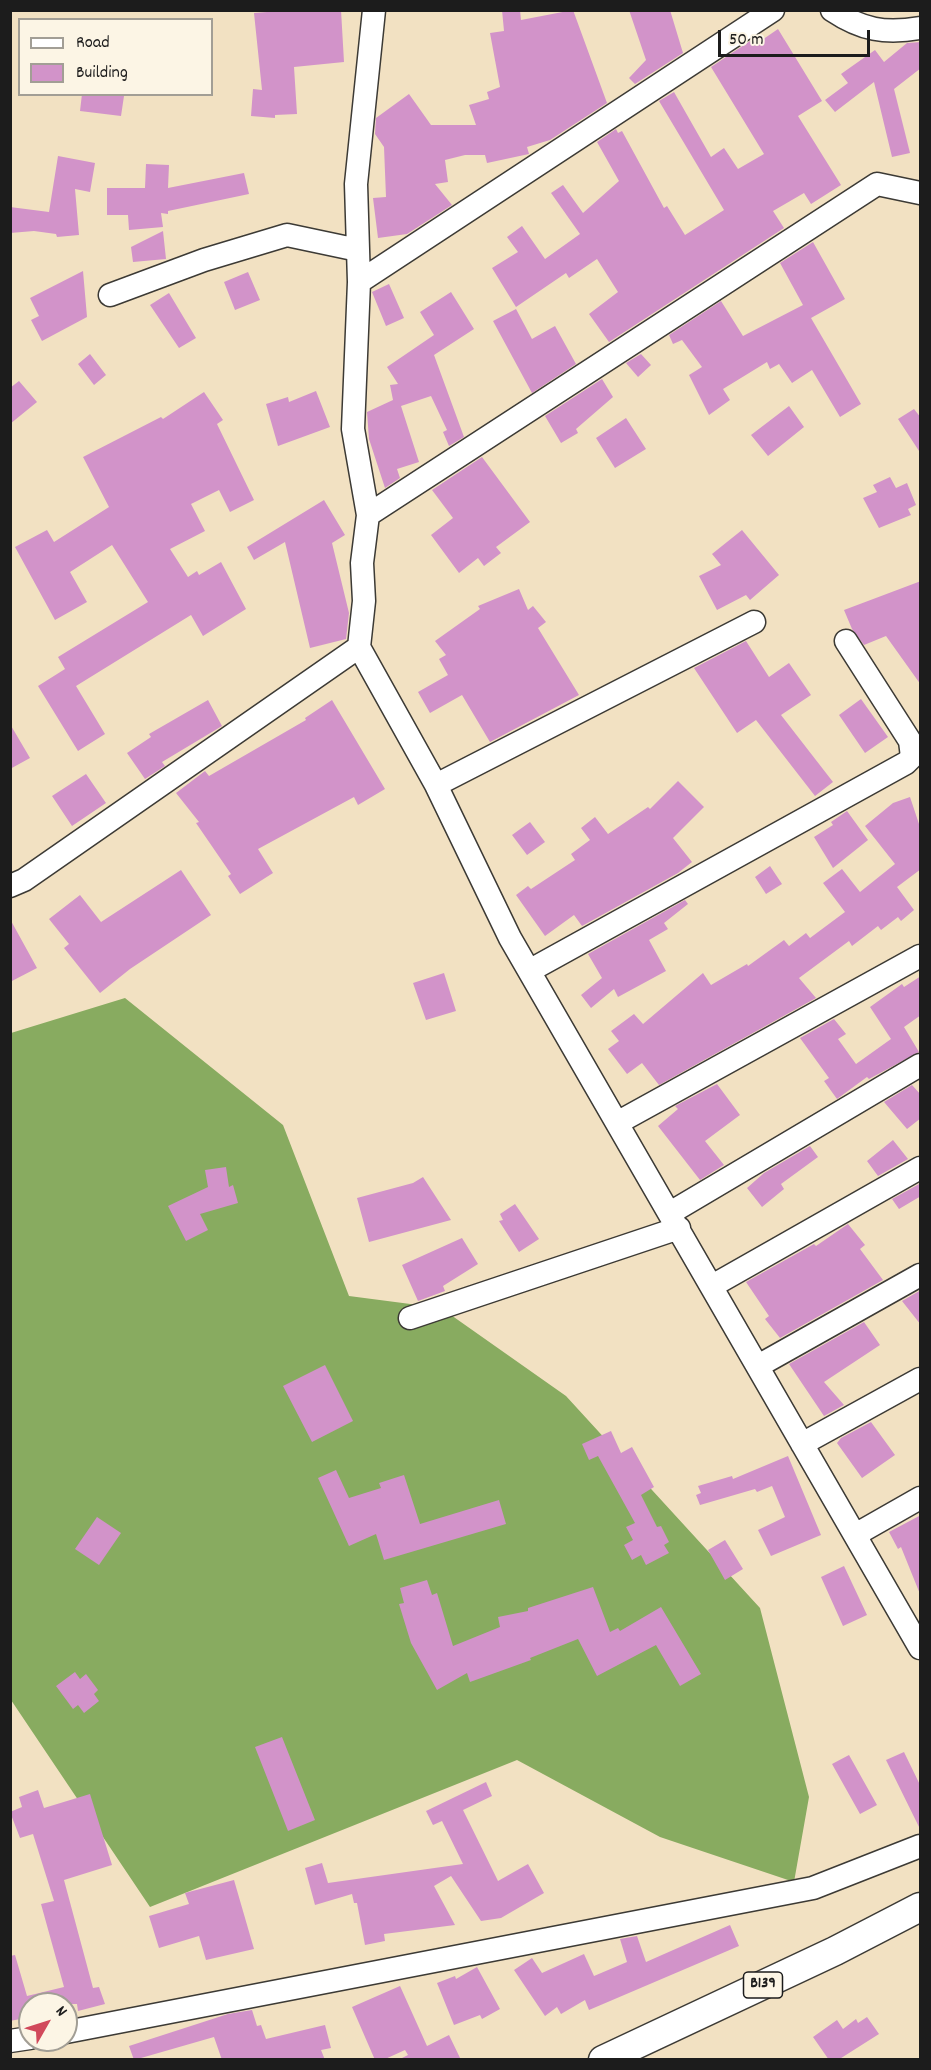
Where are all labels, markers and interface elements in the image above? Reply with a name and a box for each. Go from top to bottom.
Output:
legend [18,18,213,96]
scale bar [721,18,872,56]
text: 50 m [729,28,764,53]
text: Road [76,31,110,56]
text: Building [76,61,128,86]
road number: B139 [744,1972,783,1998]
north arrow [18,1992,78,2052]
text: N [49,2001,72,2022]

